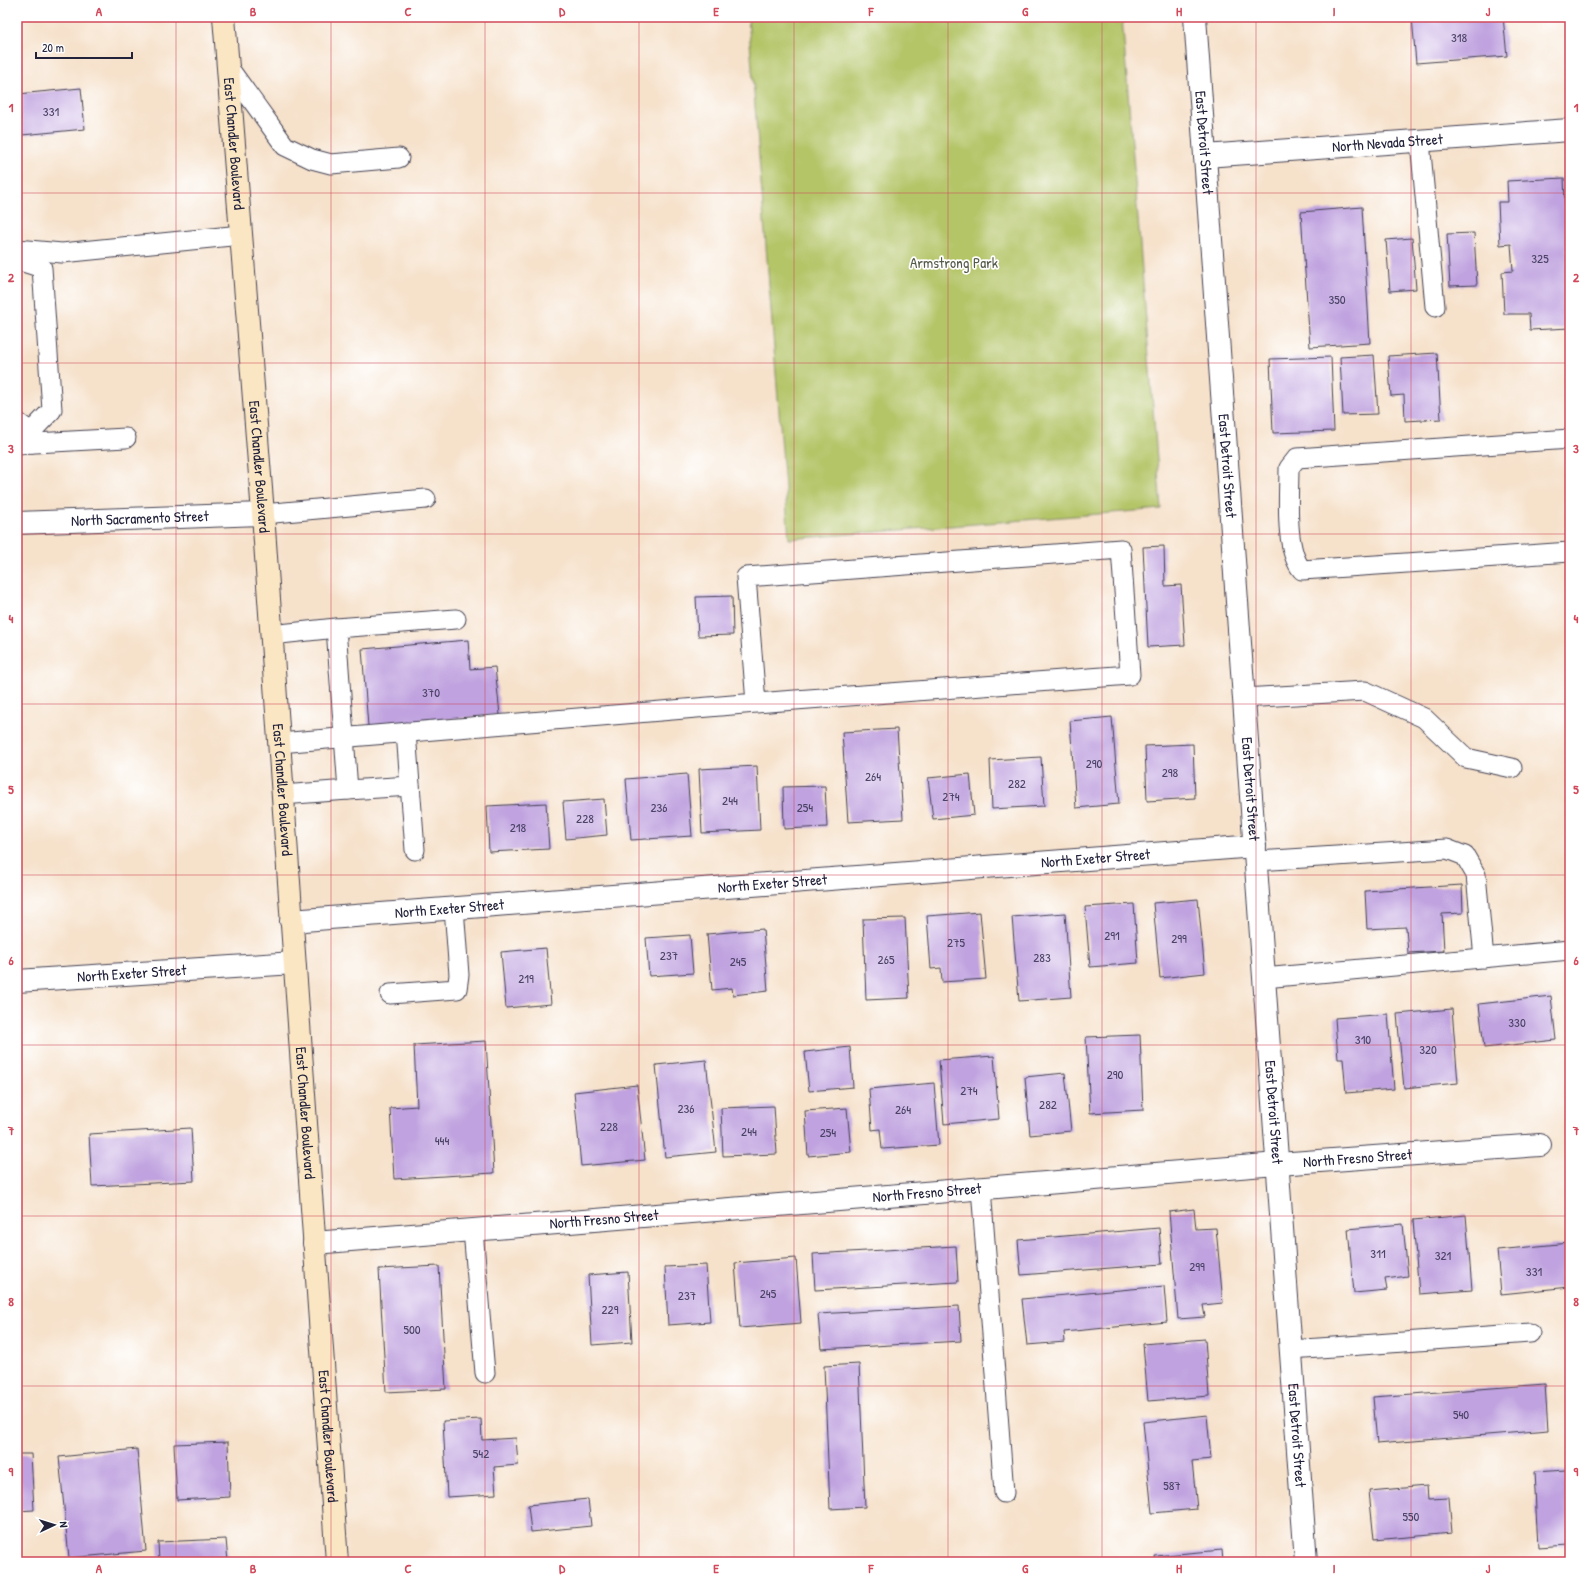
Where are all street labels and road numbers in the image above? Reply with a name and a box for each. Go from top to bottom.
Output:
street label: East Chandler Boulevard [219,77,250,211]
street label: East Detroit Street [1190,90,1219,196]
street label: North Nevada Street [1331,128,1444,157]
street label: East Chandler Boulevard [244,400,275,533]
street label: East Detroit Street [1214,413,1242,519]
street label: North Sacramento Street [71,505,210,531]
street label: East Chandler Boulevard [268,723,298,857]
street label: East Detroit Street [1237,736,1265,842]
street label: North Exeter Street [1040,843,1152,873]
street label: North Exeter Street [717,868,829,898]
street label: North Exeter Street [394,893,506,923]
street label: North Exeter Street [76,959,188,987]
street label: East Chandler Boulevard [291,1046,321,1180]
street label: East Detroit Street [1260,1059,1288,1166]
street label: North Fresno Street [1302,1143,1414,1172]
street label: North Fresno Street [872,1177,983,1207]
street label: North Fresno Street [549,1204,660,1234]
street label: East Chandler Boulevard [313,1369,344,1503]
street label: East Detroit Street [1283,1383,1312,1489]

